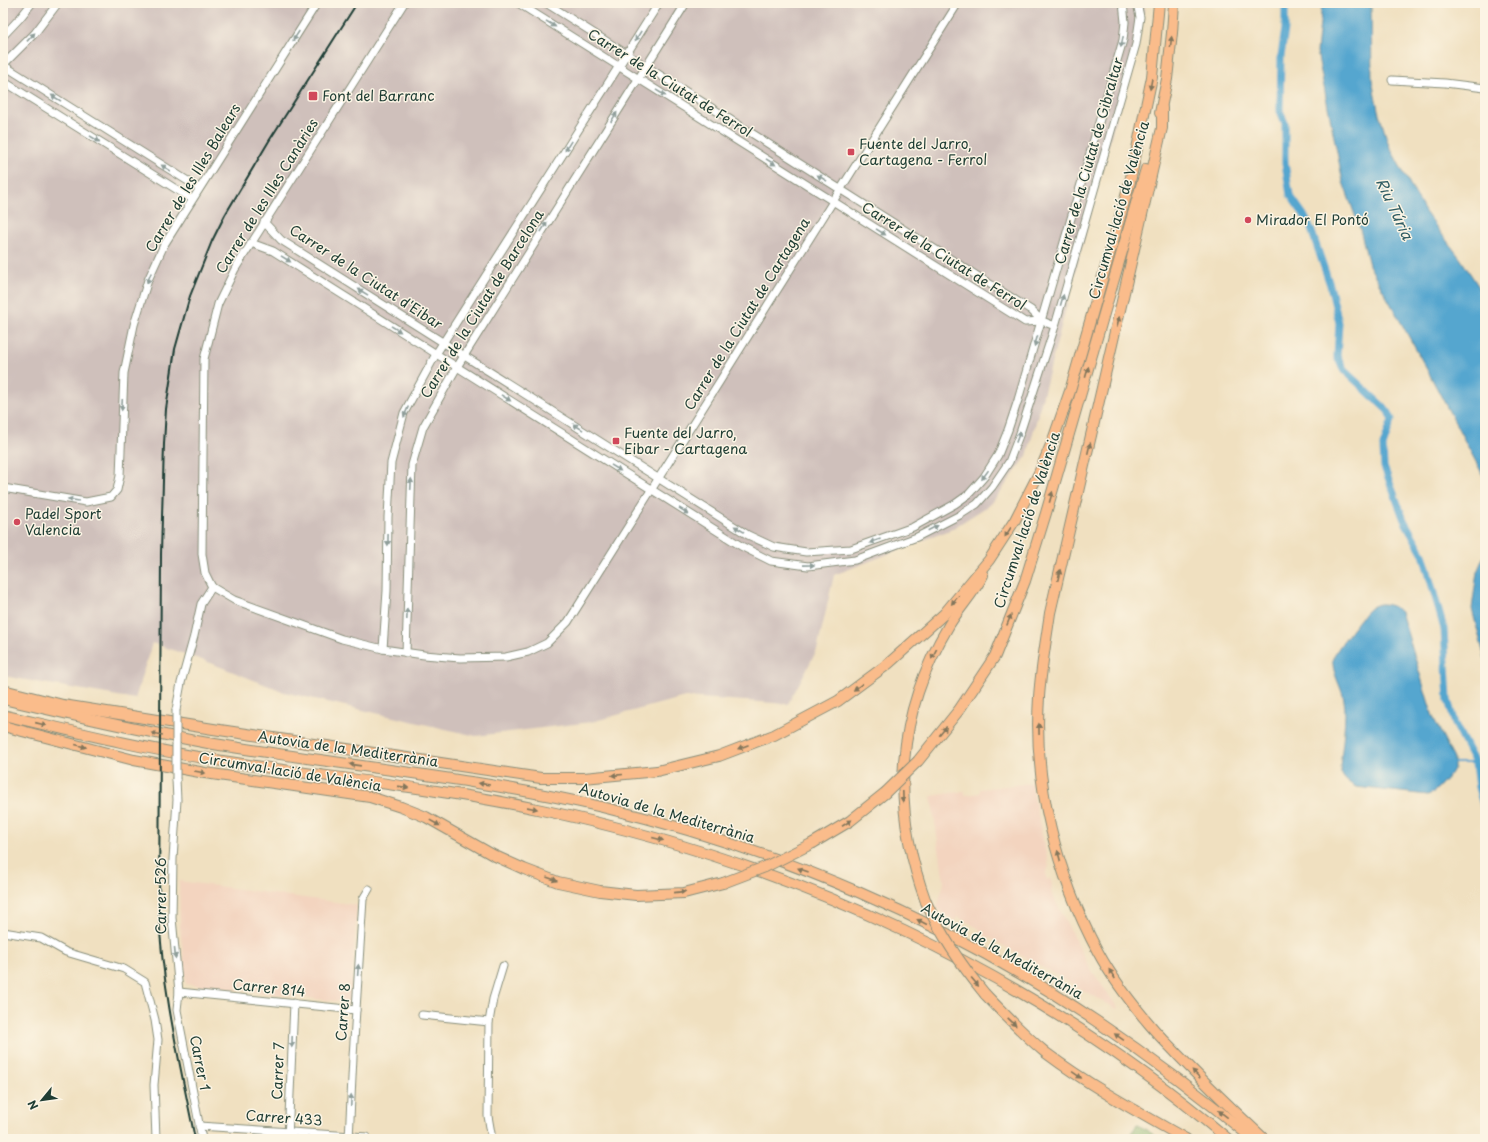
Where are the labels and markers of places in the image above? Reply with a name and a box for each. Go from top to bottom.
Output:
place label: Font del Barranc [322,85,435,106]
marker: Font del Barranc [307,90,319,102]
place label: Fuente del Jarro, Cartagena - Ferrol [859,133,987,170]
marker: Fuente del Jarro, Cartagena - Ferrol [846,147,856,157]
place label: Mirador El Pontó [1256,209,1369,230]
marker: Mirador El Pontó [1243,215,1253,225]
place label: Fuente del Jarro, Eibar - Cartagena [624,422,747,459]
marker: Fuente del Jarro, Eibar - Cartagena [611,436,621,446]
place label: Padel Sport Valencia [25,503,102,540]
marker: Padel Sport Valencia [12,517,22,527]

